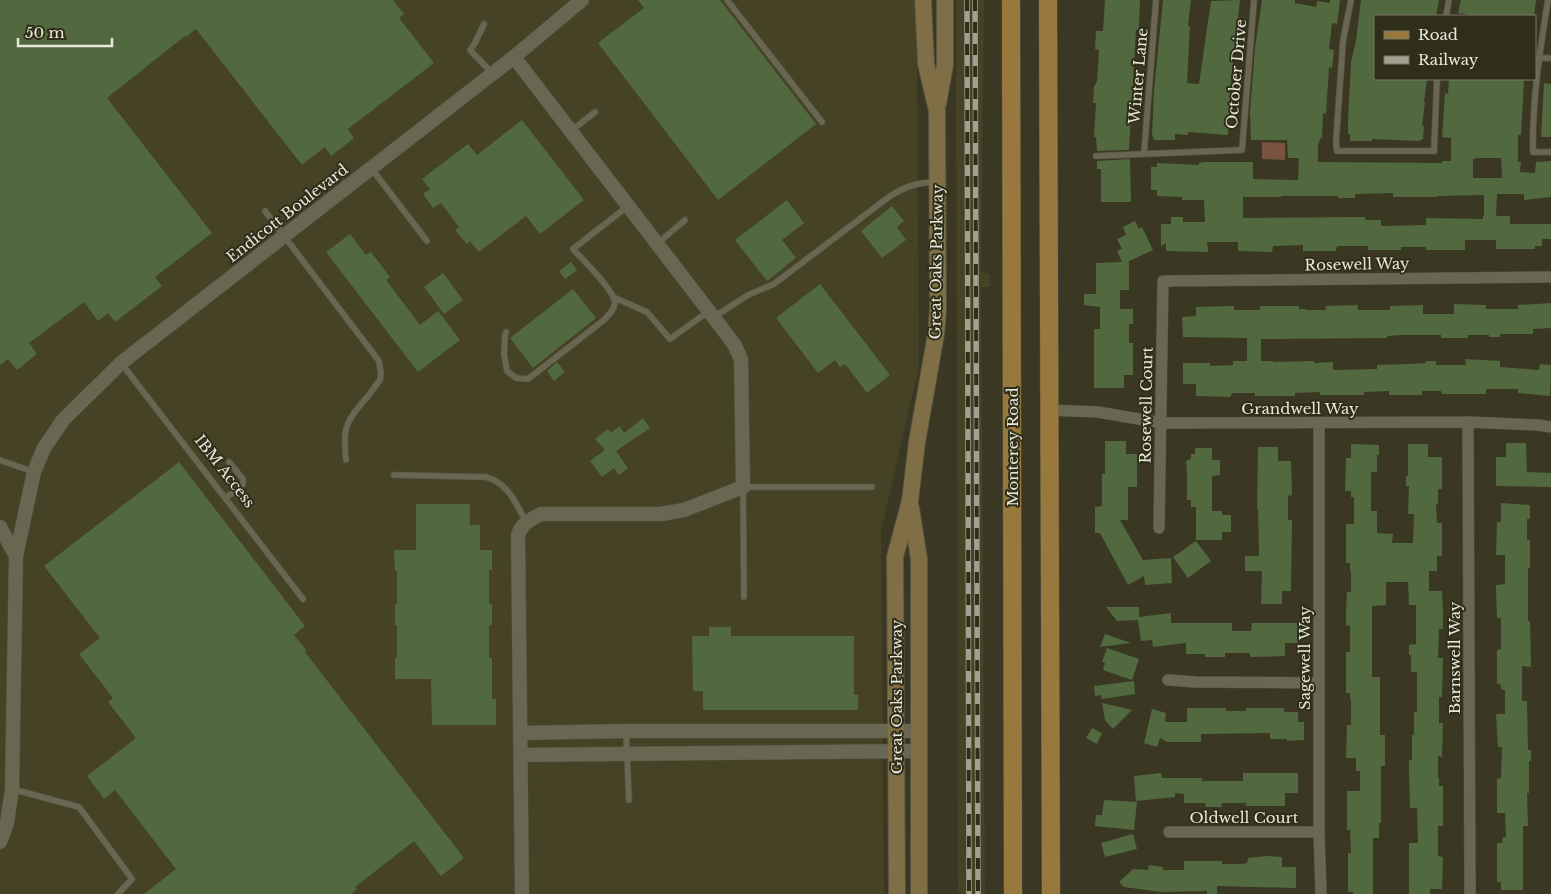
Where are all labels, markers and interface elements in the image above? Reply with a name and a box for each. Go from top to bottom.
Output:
scale bar [18,15,111,47]
legend [1374,15,1536,80]
street label: October Drive [1222,18,1250,130]
text: 50 m [25,23,65,42]
text: Road [1418,25,1458,44]
street label: Winter Lane [1124,27,1152,126]
text: Railway [1418,50,1479,69]
street label: Endicott Boulevard [222,160,352,266]
street label: Great Oaks Parkway [925,184,947,340]
street label: Rosewell Way [1304,254,1410,274]
street label: Rosewell Court [1135,346,1157,463]
street label: Monterey Road [1003,387,1022,507]
street label: Grandwell Way [1241,399,1359,418]
street label: IBM Access [191,431,259,511]
street label: Barnswell Way [1445,601,1464,714]
street label: Sagewell Way [1295,606,1314,710]
street label: Great Oaks Parkway [887,619,906,774]
street label: Oldwell Court [1190,808,1299,827]

